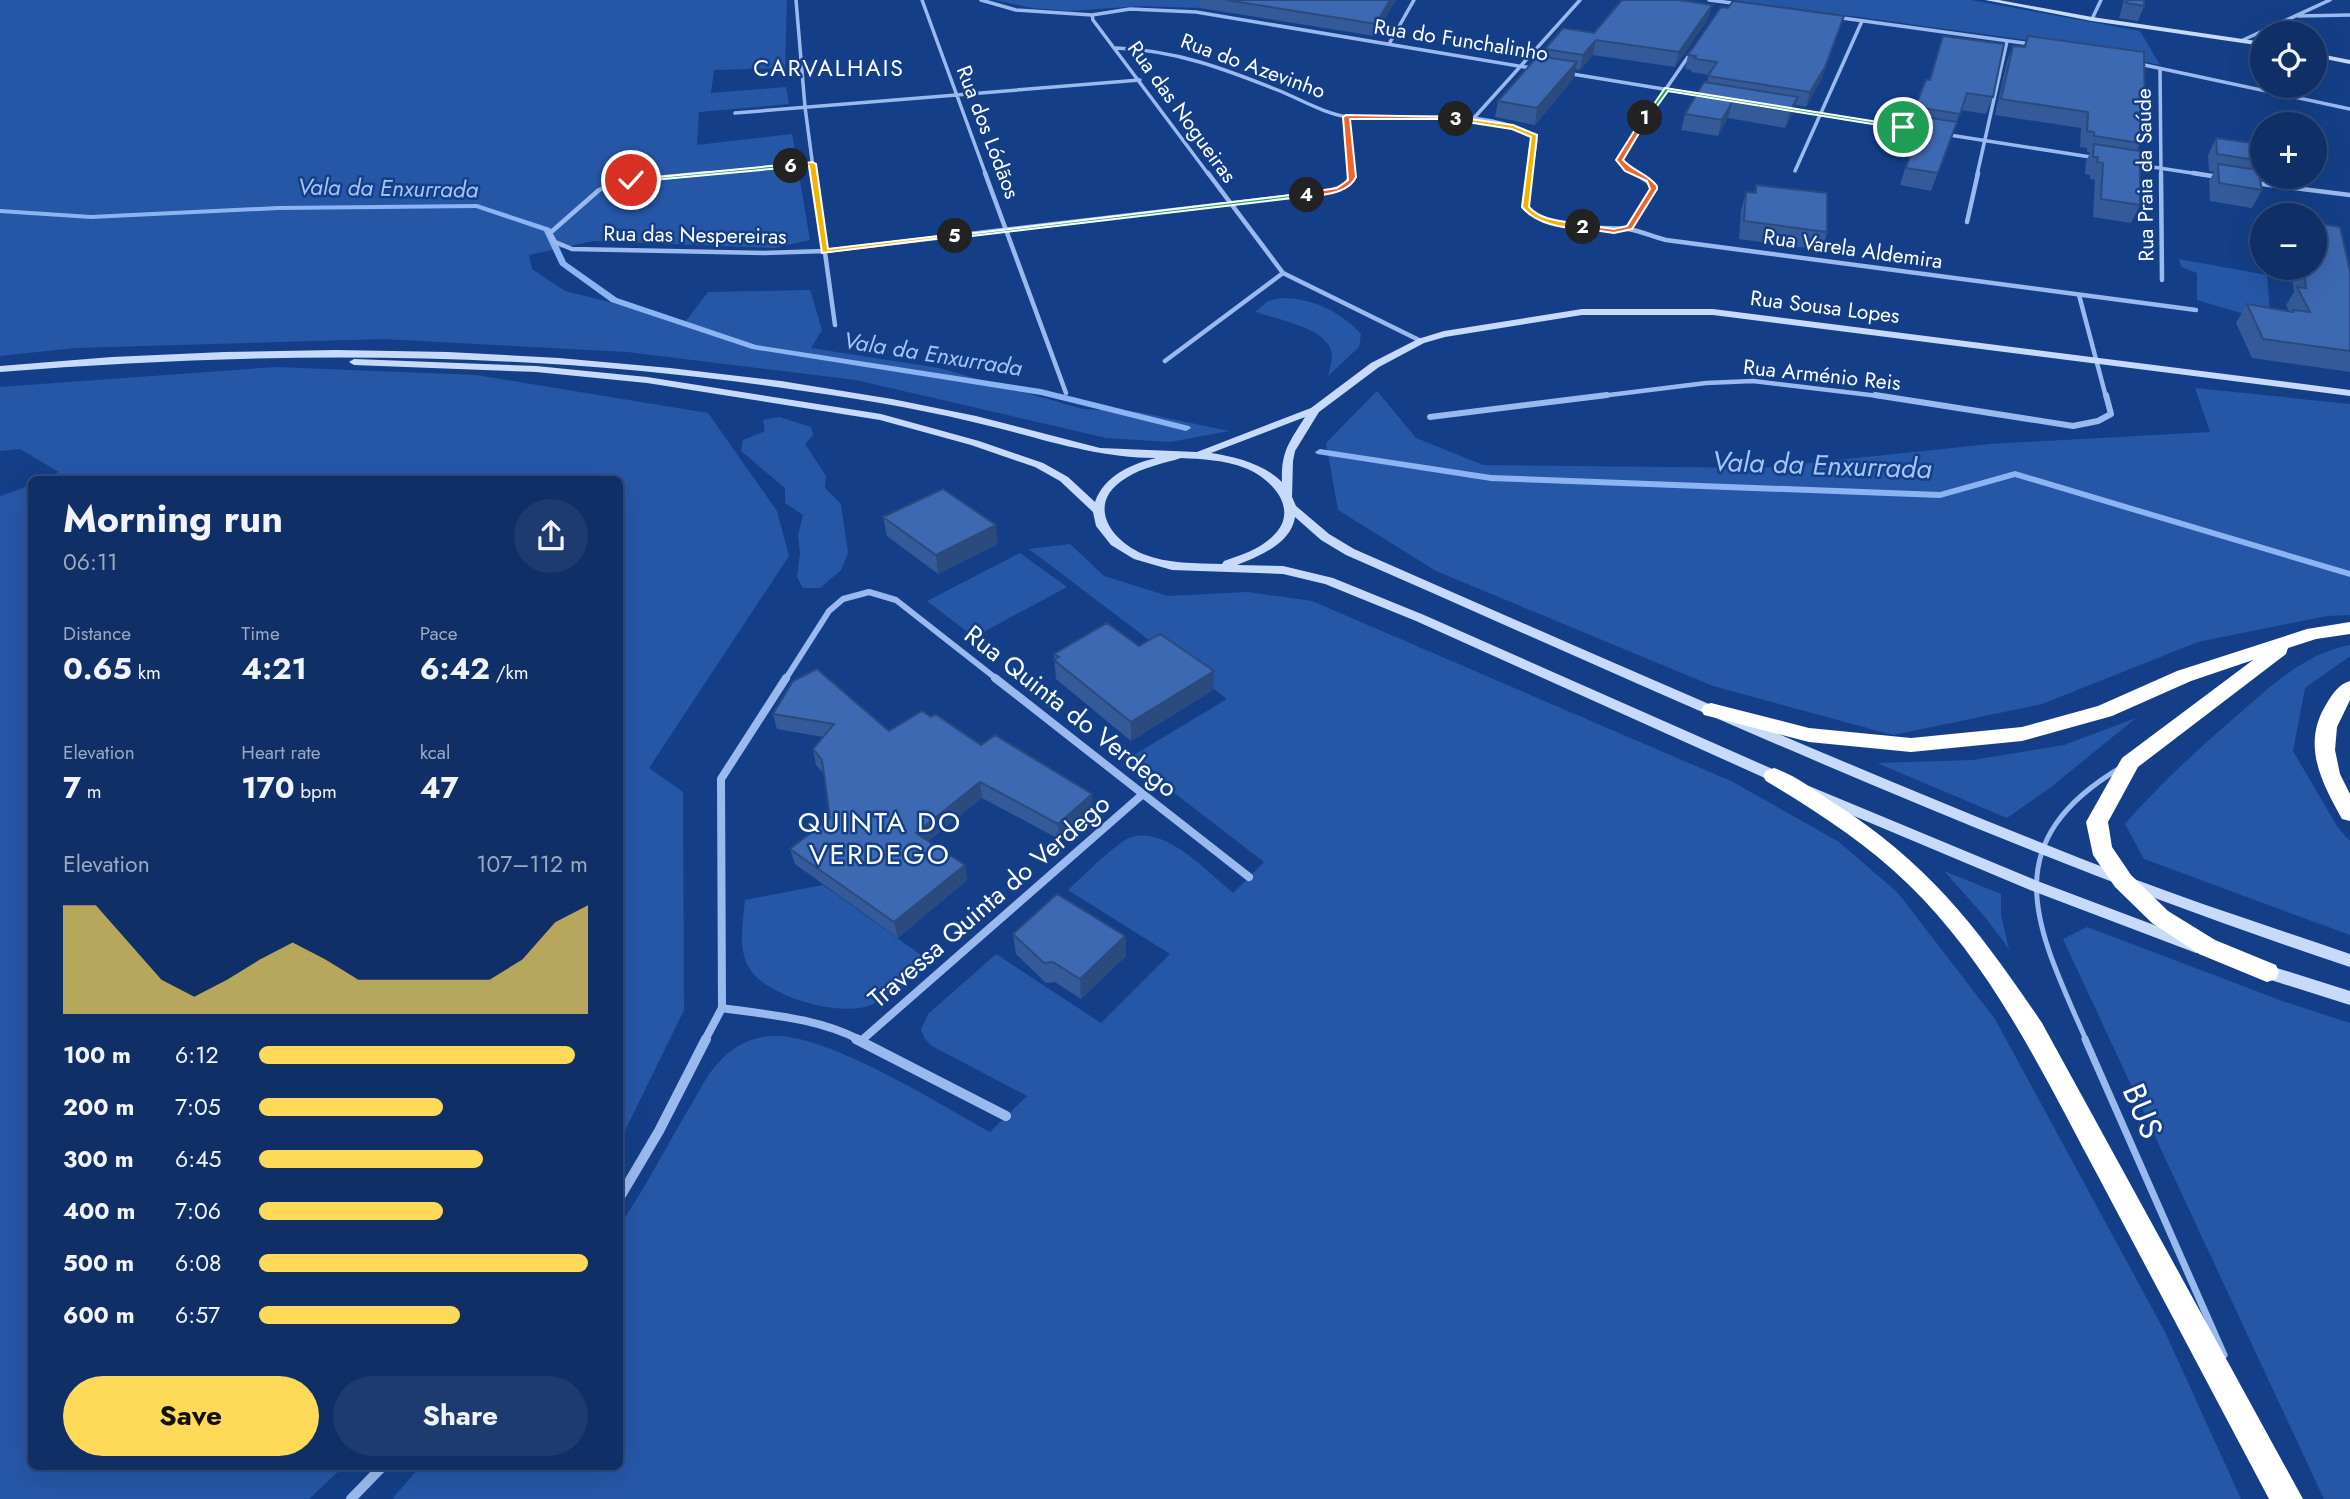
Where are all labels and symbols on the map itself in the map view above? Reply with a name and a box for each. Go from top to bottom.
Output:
street label: Rua do Funchalinho [1372,11,1550,69]
street label: Rua do Azevinho [1176,26,1330,106]
street label: Rua das Nogueiras [1120,35,1244,189]
district label: CARVALHAIS [753,51,905,85]
street label: Rua dos Lódãos [949,61,1027,203]
street label: Rua Praia da Saúde [2128,88,2162,262]
pin [1873,97,1933,157]
pin: 1 [1628,100,1662,136]
pin: 3 [1438,102,1474,136]
pin: 6 [774,148,808,184]
pin [601,150,661,210]
water label: Vala da Enxurrada [297,169,479,207]
pin: 4 [1290,178,1324,212]
pin: 2 [1566,210,1600,244]
street label: Rua das Nespereiras [603,218,787,252]
pin: 5 [937,218,972,254]
street label: Rua Varela Aldemira [1761,222,1945,276]
street label: Rua Sousa Lopes [1749,283,1901,331]
water label: Vala da Enxurrada [841,323,1025,385]
street label: Rua Arménio Reis [1742,352,1902,398]
water label: Vala da Enxurrada [1711,441,1933,489]
street label: Rua Quinta do Verdego [956,616,1186,806]
street label: Travessa Quinta do Verdego [860,785,1118,1017]
district label: QUINTA DO VERDEGO [798,802,962,875]
street label: BUS [2111,1076,2175,1146]

